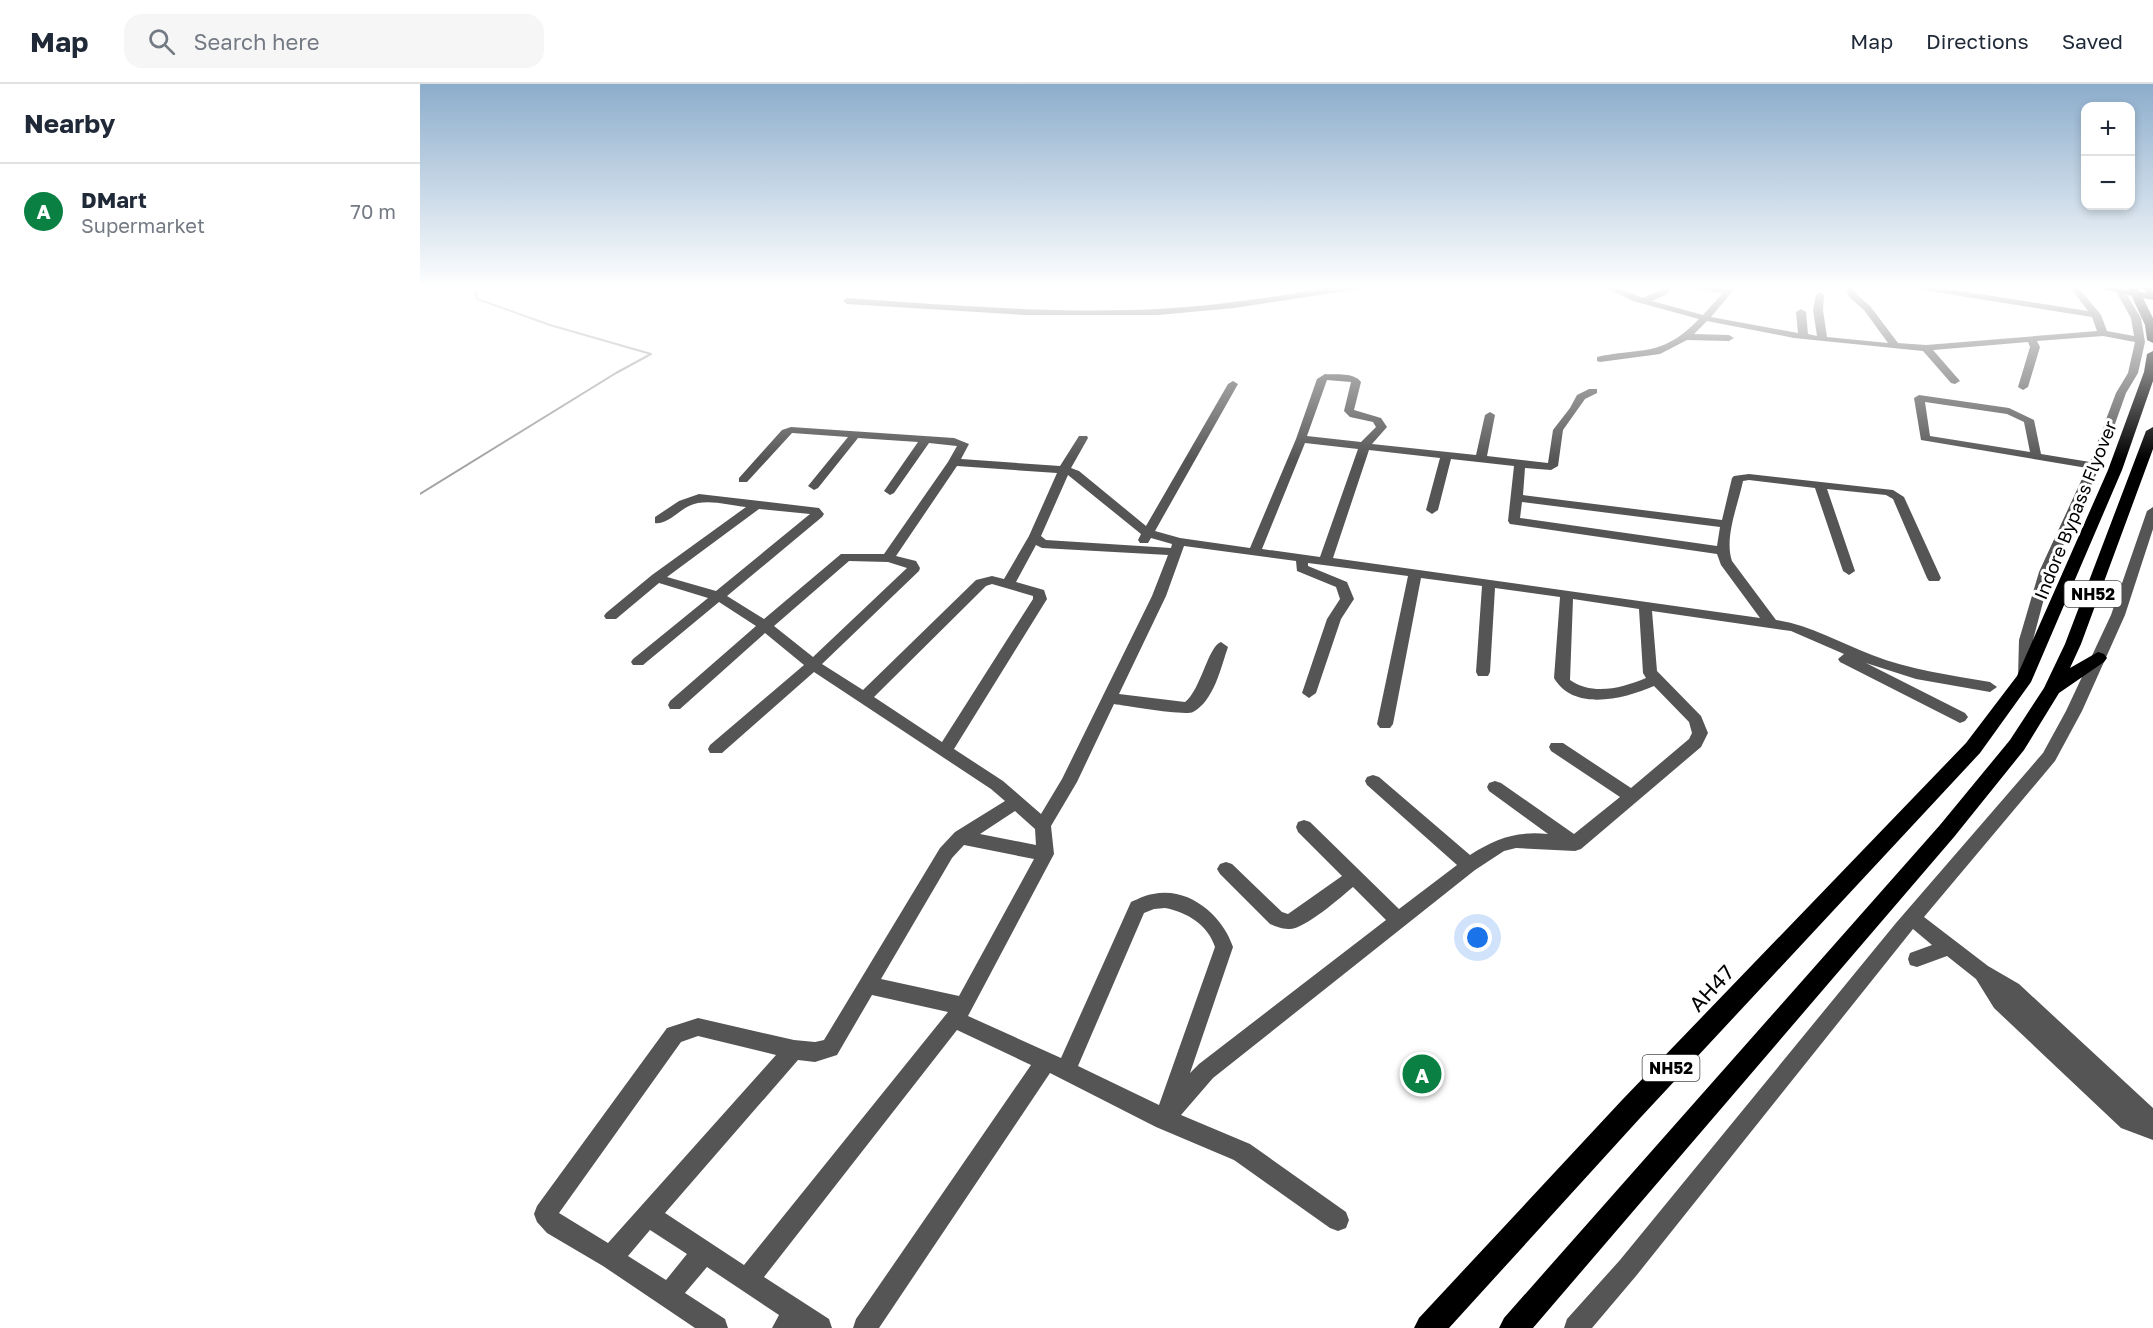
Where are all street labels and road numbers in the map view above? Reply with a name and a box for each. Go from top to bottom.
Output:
street label: Indore Bypass Flyover [2029,418,2121,602]
road number: NH52 [2064,581,2122,607]
street label: AH47 [1683,959,1739,1017]
road number: NH52 [1642,1055,1700,1081]

